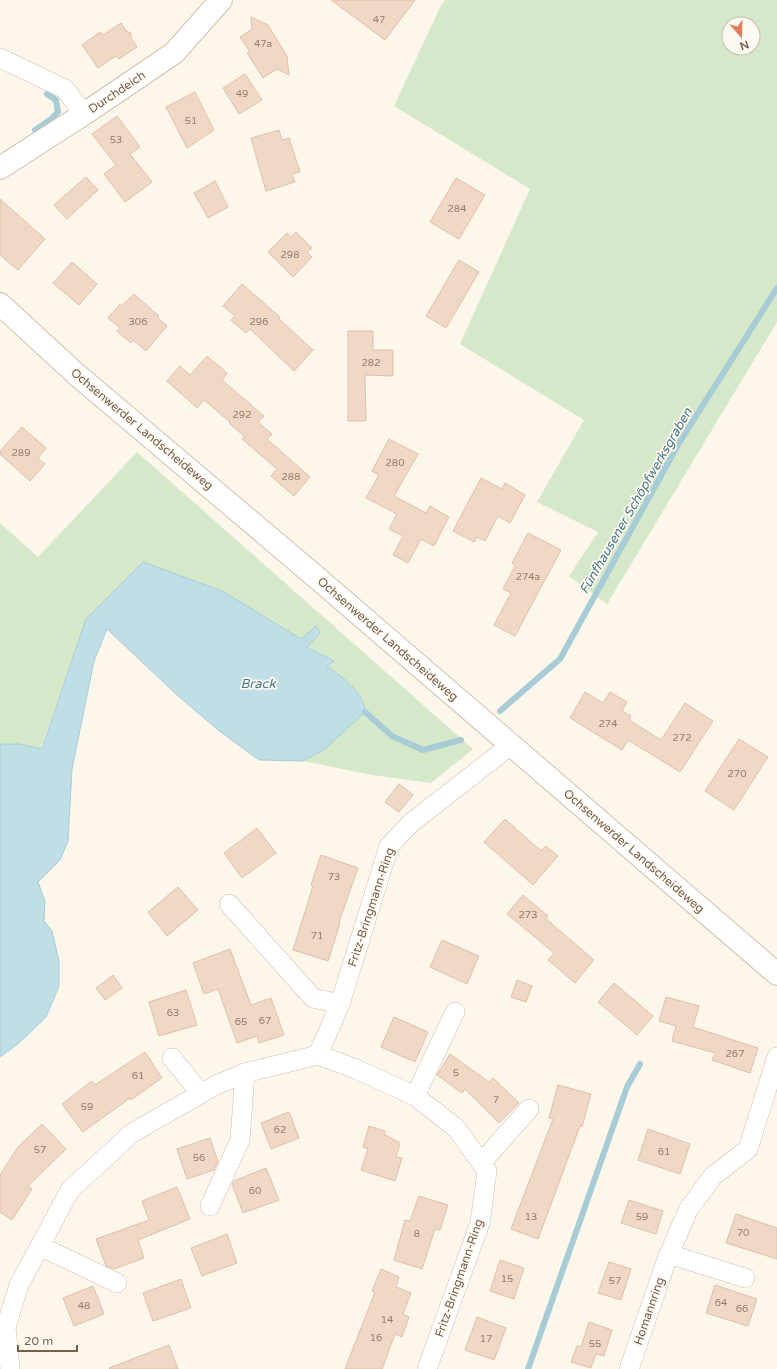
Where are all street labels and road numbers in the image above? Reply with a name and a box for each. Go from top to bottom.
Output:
street label: Durchdeich [86,68,148,116]
street label: Ochsenwerder Landscheideweg [68,365,216,493]
street label: Ochsenwerder Landscheideweg [315,574,461,704]
street label: Ochsenwerder Landscheideweg [561,786,707,916]
street label: Fritz-Bringmann-Ring [345,846,397,968]
street label: Fritz-Bringmann-Ring [432,1217,486,1339]
street label: Homannring [631,1275,667,1347]

